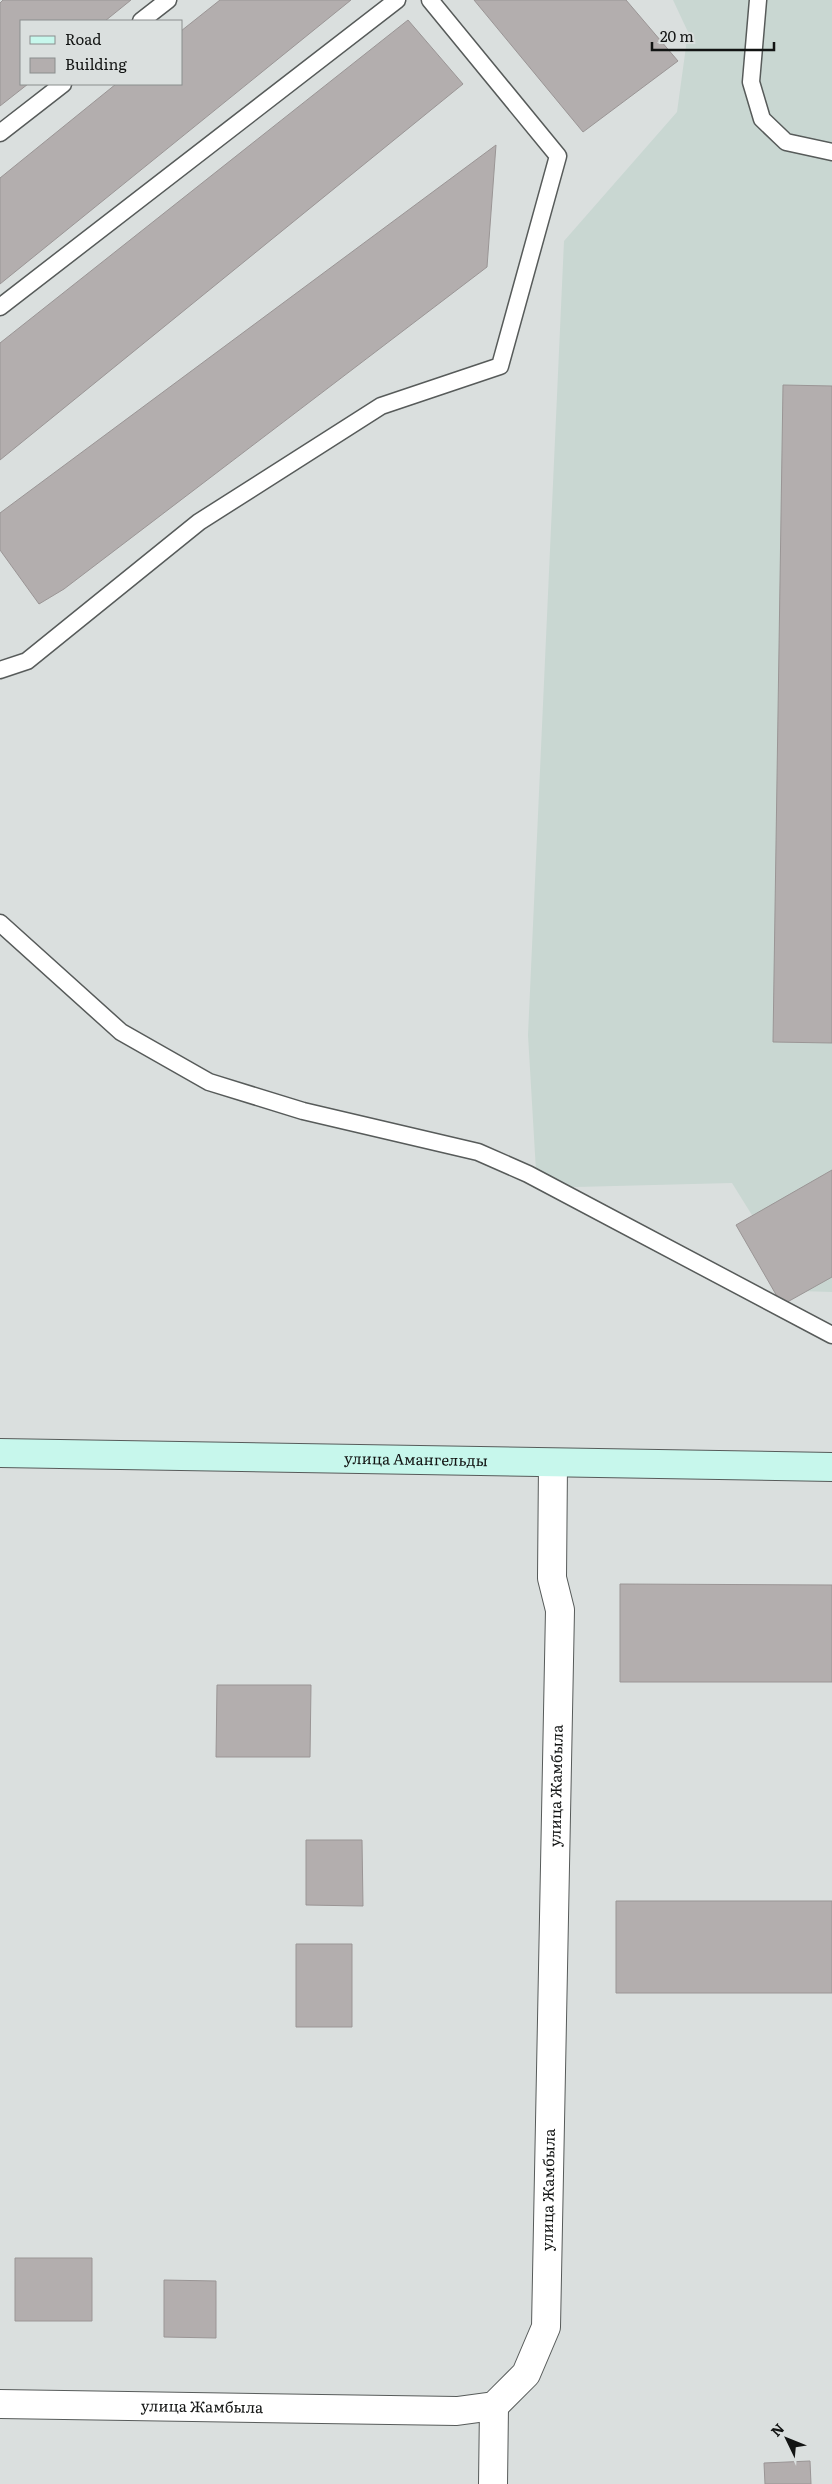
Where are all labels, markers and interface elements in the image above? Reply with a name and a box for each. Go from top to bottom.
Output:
legend [20,20,182,85]
scale bar [652,20,774,52]
text: 20 m [660,24,694,47]
text: Road [65,27,101,50]
text: Building [65,52,127,75]
street label: улица Амангельды [344,1446,488,1471]
street label: улица Жамбыла [542,1723,568,1847]
street label: улица Жамбыла [534,2127,560,2251]
street label: улица Жамбыла [141,2393,264,2418]
north arrow [762,2414,812,2464]
text: N [765,2418,788,2441]

